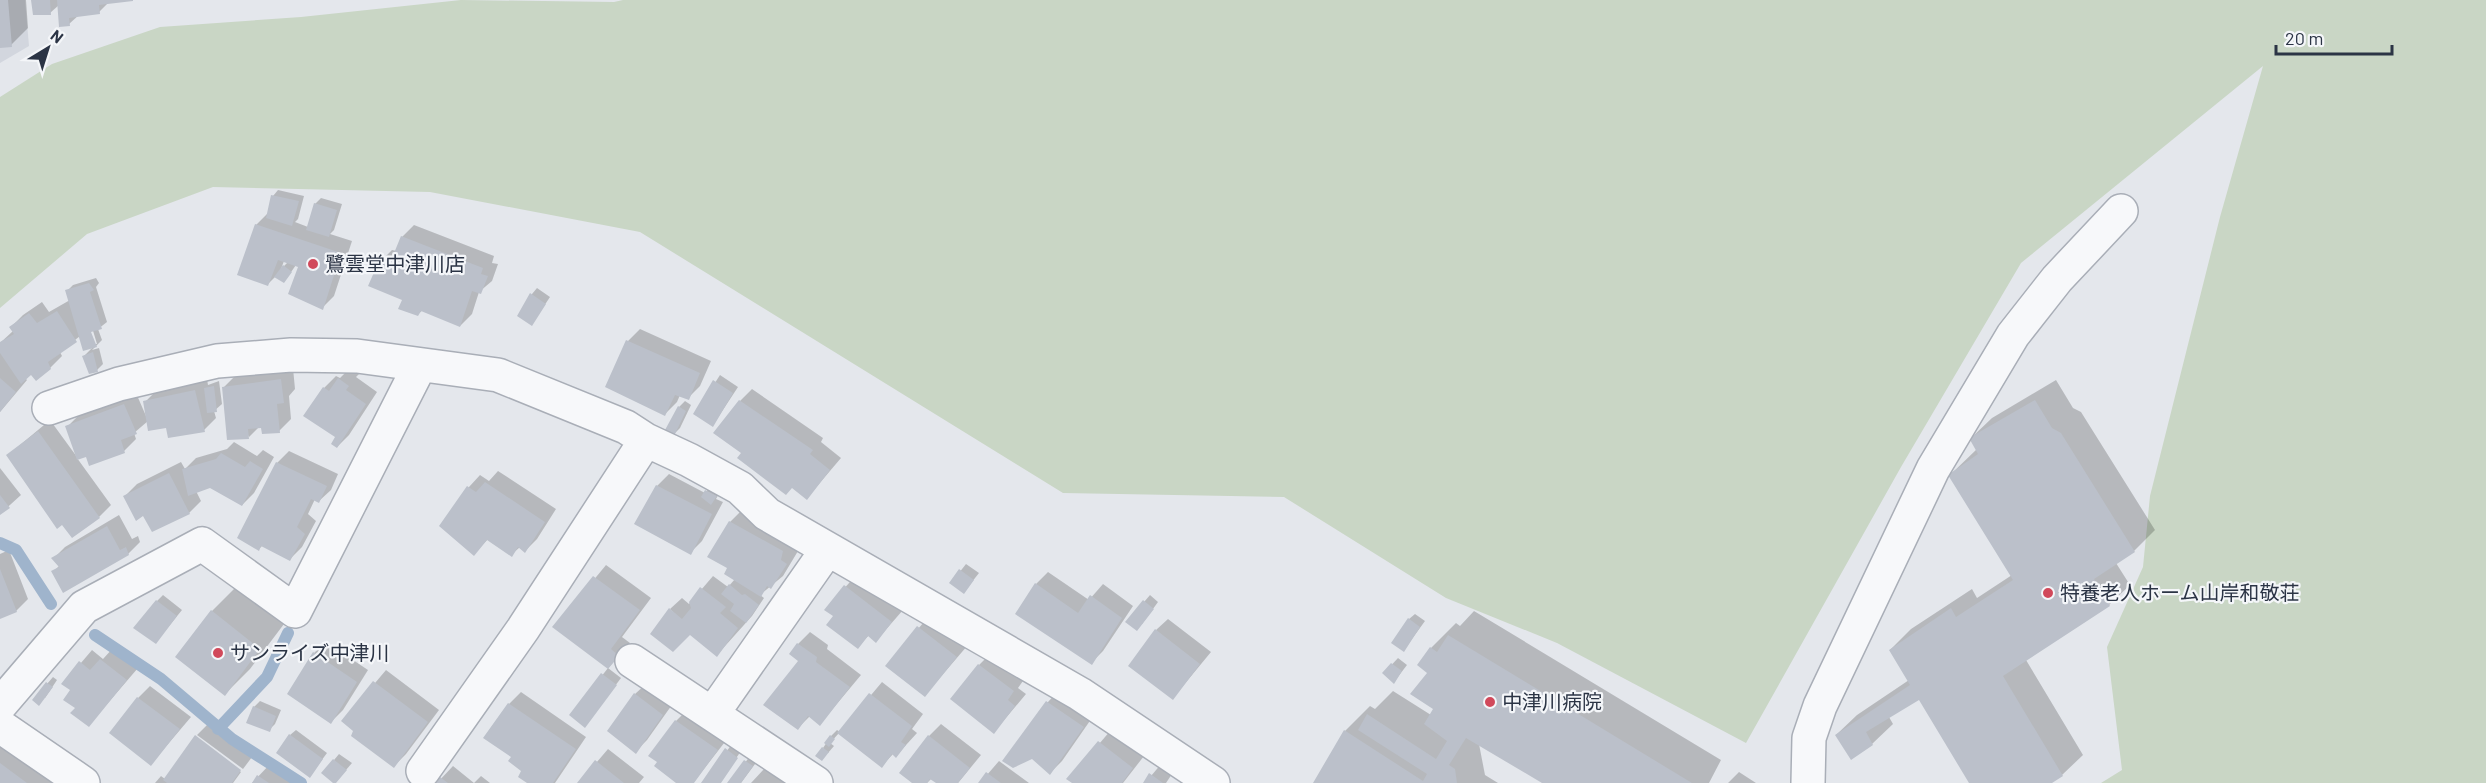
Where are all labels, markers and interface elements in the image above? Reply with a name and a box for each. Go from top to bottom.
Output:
north arrow [18,18,78,78]
scale bar [2276,18,2392,56]
text: N [48,25,68,47]
text: 20 m [2285,27,2323,49]
place label: 鷺雲堂中津川店 [325,251,465,275]
marker: 鷺雲堂中津川店 [306,257,320,271]
place label: 特養老人ホーム山岸和敬荘 [2060,580,2299,604]
marker: 特養老人ホーム山岸和敬荘 [2041,586,2055,600]
place label: サンライズ中津川 [230,640,389,664]
marker: サンライズ中津川 [211,646,225,660]
place label: 中津川病院 [1502,689,1602,713]
marker: 中津川病院 [1483,695,1497,709]

